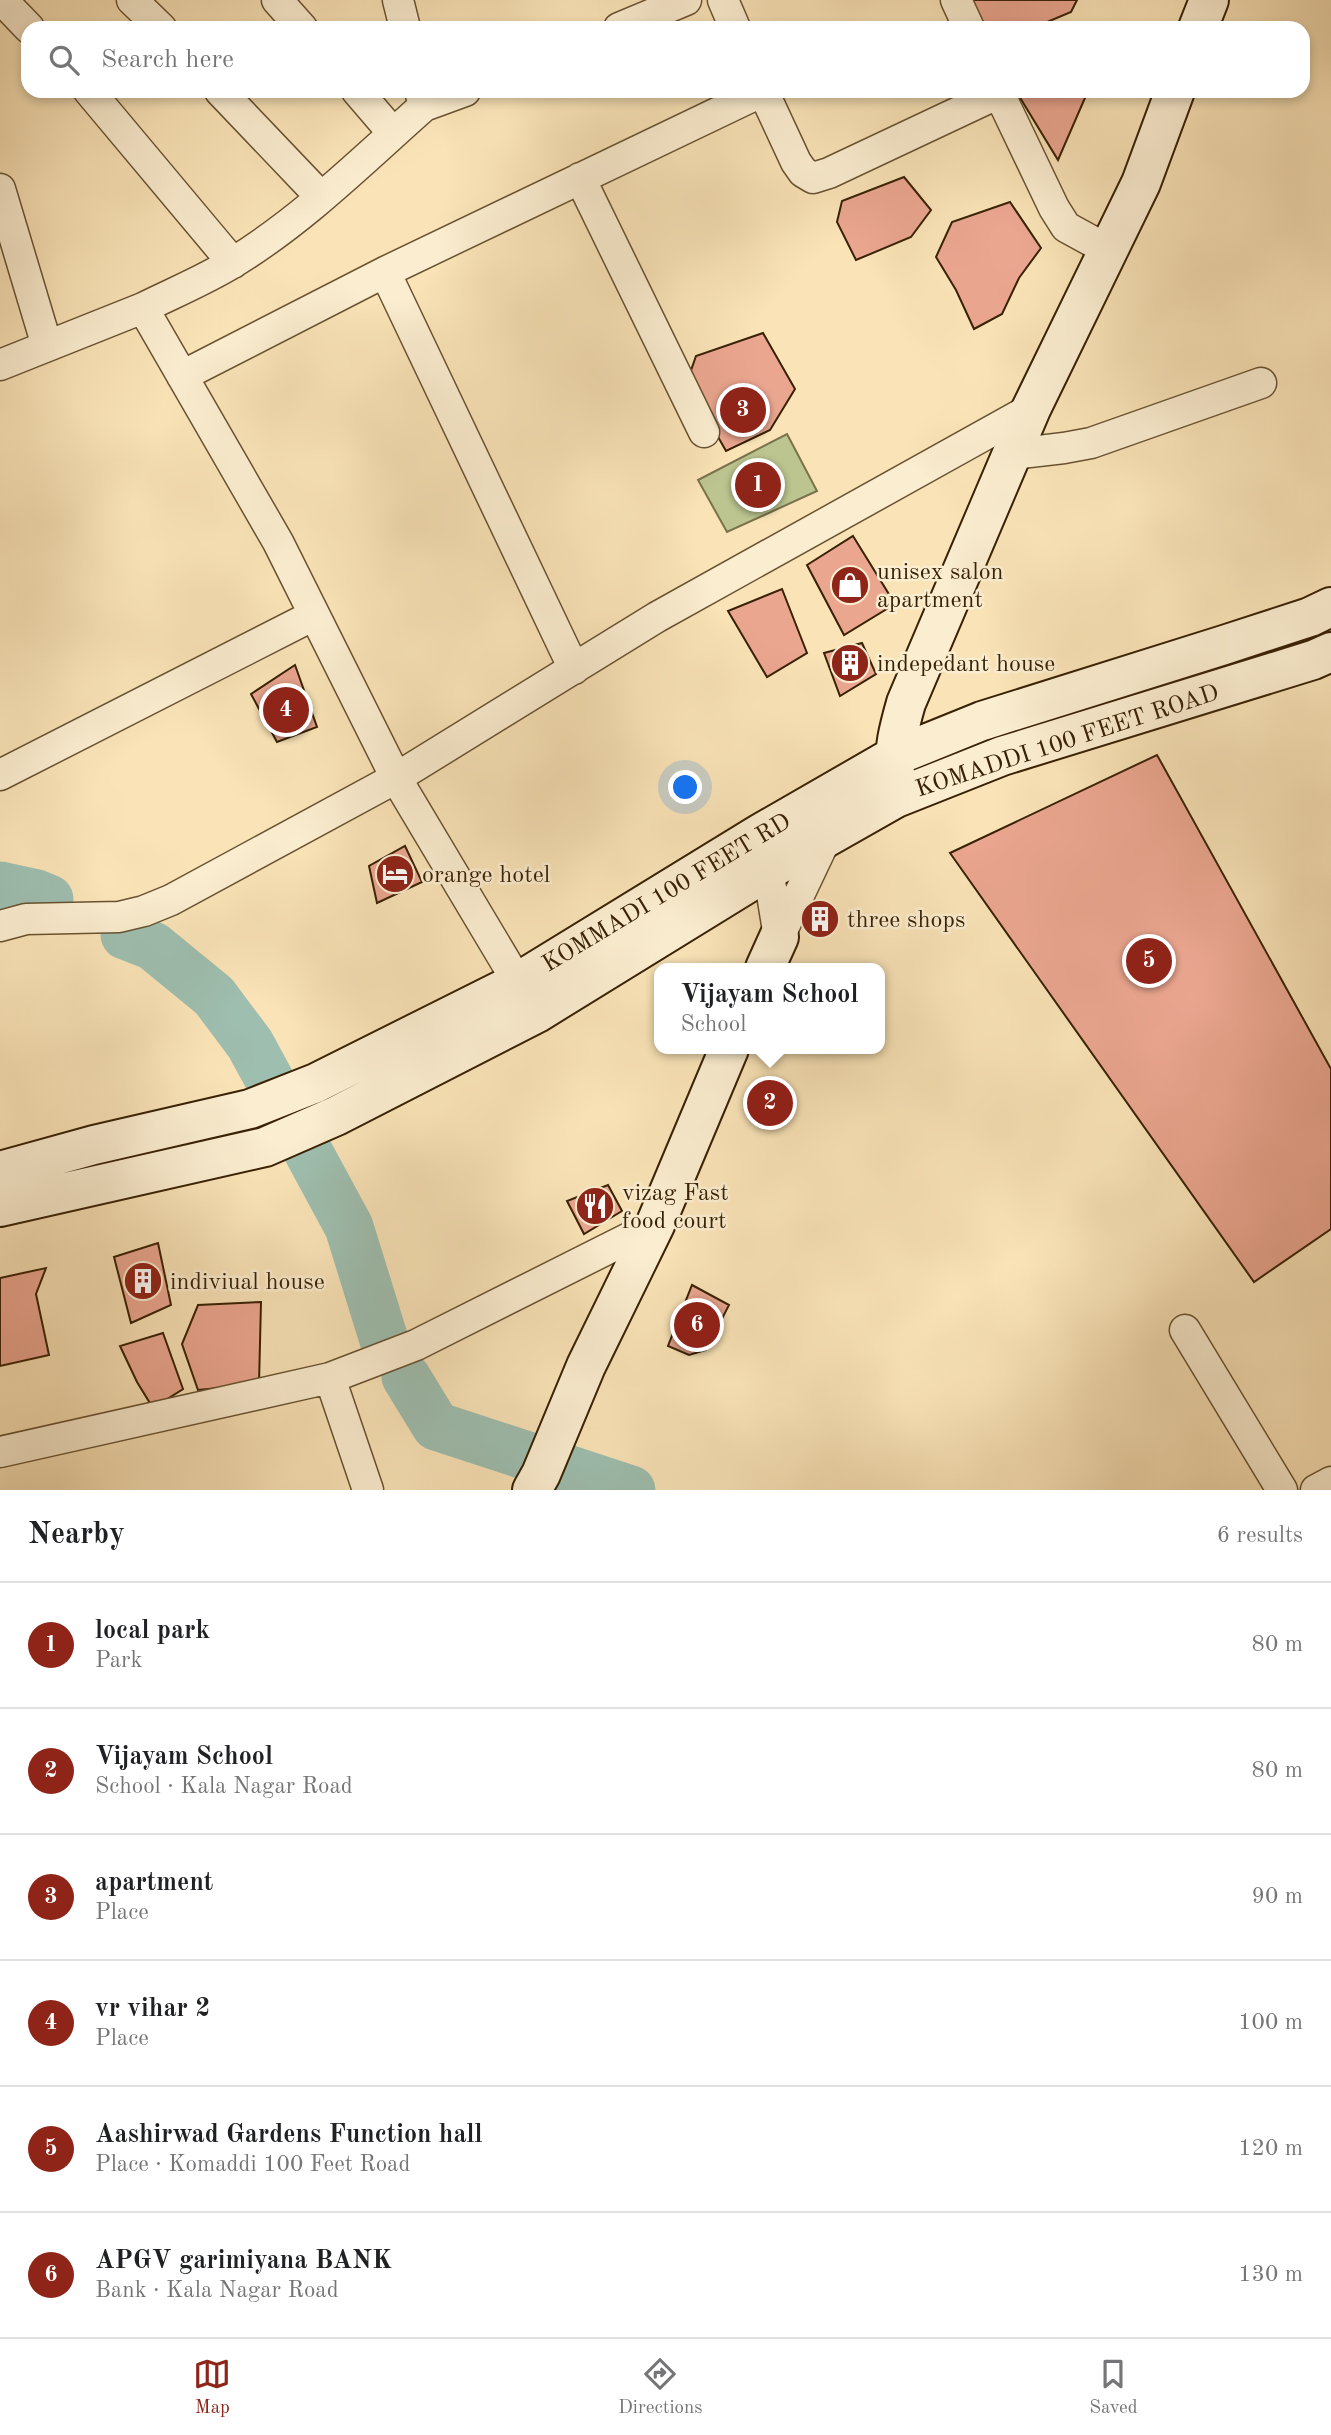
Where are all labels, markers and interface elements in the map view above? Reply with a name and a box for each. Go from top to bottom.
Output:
search box [21,21,1310,98]
icon: search [45,41,83,79]
text: Search here [101,47,234,73]
pin: 3 [720,384,766,436]
pin: 1 [735,459,781,511]
place label: unisex salon apartment [877,561,1004,613]
shop icon: unisex salon apartment [829,564,871,606]
building icon: indepedant house [829,642,871,684]
place label: indepedant house [877,653,1055,677]
street label: KOMADDI 100 FEET ROAD [913,681,1222,802]
pin: 4 [263,684,309,736]
your location [668,770,702,804]
street label: KOMMADI 100 FEET RD [539,810,795,977]
hotel icon: orange hotel [374,853,416,895]
place label: orange hotel [422,864,550,888]
building icon: three shops [799,898,841,940]
place label: three shops [847,909,965,933]
pin: 5 [1126,935,1172,987]
popup [654,963,885,1054]
text: Vijayam School [681,982,858,1008]
text: School [681,1013,746,1036]
pin: 2 [747,1077,793,1129]
place label: vizag Fast food court [622,1182,729,1234]
restaurant icon: vizag Fast food court [574,1185,616,1227]
building icon: indiviual house [122,1260,164,1302]
place label: indiviual house [170,1271,325,1295]
pin: 6 [674,1299,720,1351]
text: Nearby [28,1520,125,1550]
text: 6 results [1217,1524,1303,1547]
text: local park [95,1618,210,1644]
text: 1 [44,1633,58,1656]
text: 80 m [1252,1633,1303,1656]
text: Park [95,1649,142,1672]
text: Vijayam School [95,1744,273,1770]
text: 2 [44,1759,58,1782]
text: 80 m [1252,1759,1303,1782]
text: School · Kala Nagar Road [95,1775,353,1798]
text: apartment [95,1870,213,1896]
text: 3 [44,1885,58,1908]
text: 90 m [1252,1885,1303,1908]
text: Place [95,1901,149,1924]
text: vr vihar 2 [95,1996,210,2022]
text: 4 [44,2011,58,2034]
text: 100 m [1238,2011,1303,2034]
text: Place [95,2027,149,2050]
text: Aashirwad Gardens Function hall [95,2122,483,2148]
text: 5 [44,2137,58,2160]
text: 120 m [1238,2137,1303,2160]
text: Place · Komaddi 100 Feet Road [95,2153,410,2176]
text: APGV garimiyana BANK [95,2248,392,2274]
text: 6 [44,2263,58,2286]
text: 130 m [1238,2263,1303,2286]
text: Bank · Kala Nagar Road [95,2279,339,2302]
tab: Map [193,2355,231,2420]
tab: Directions [618,2355,703,2420]
tab: Saved [1089,2355,1138,2420]

